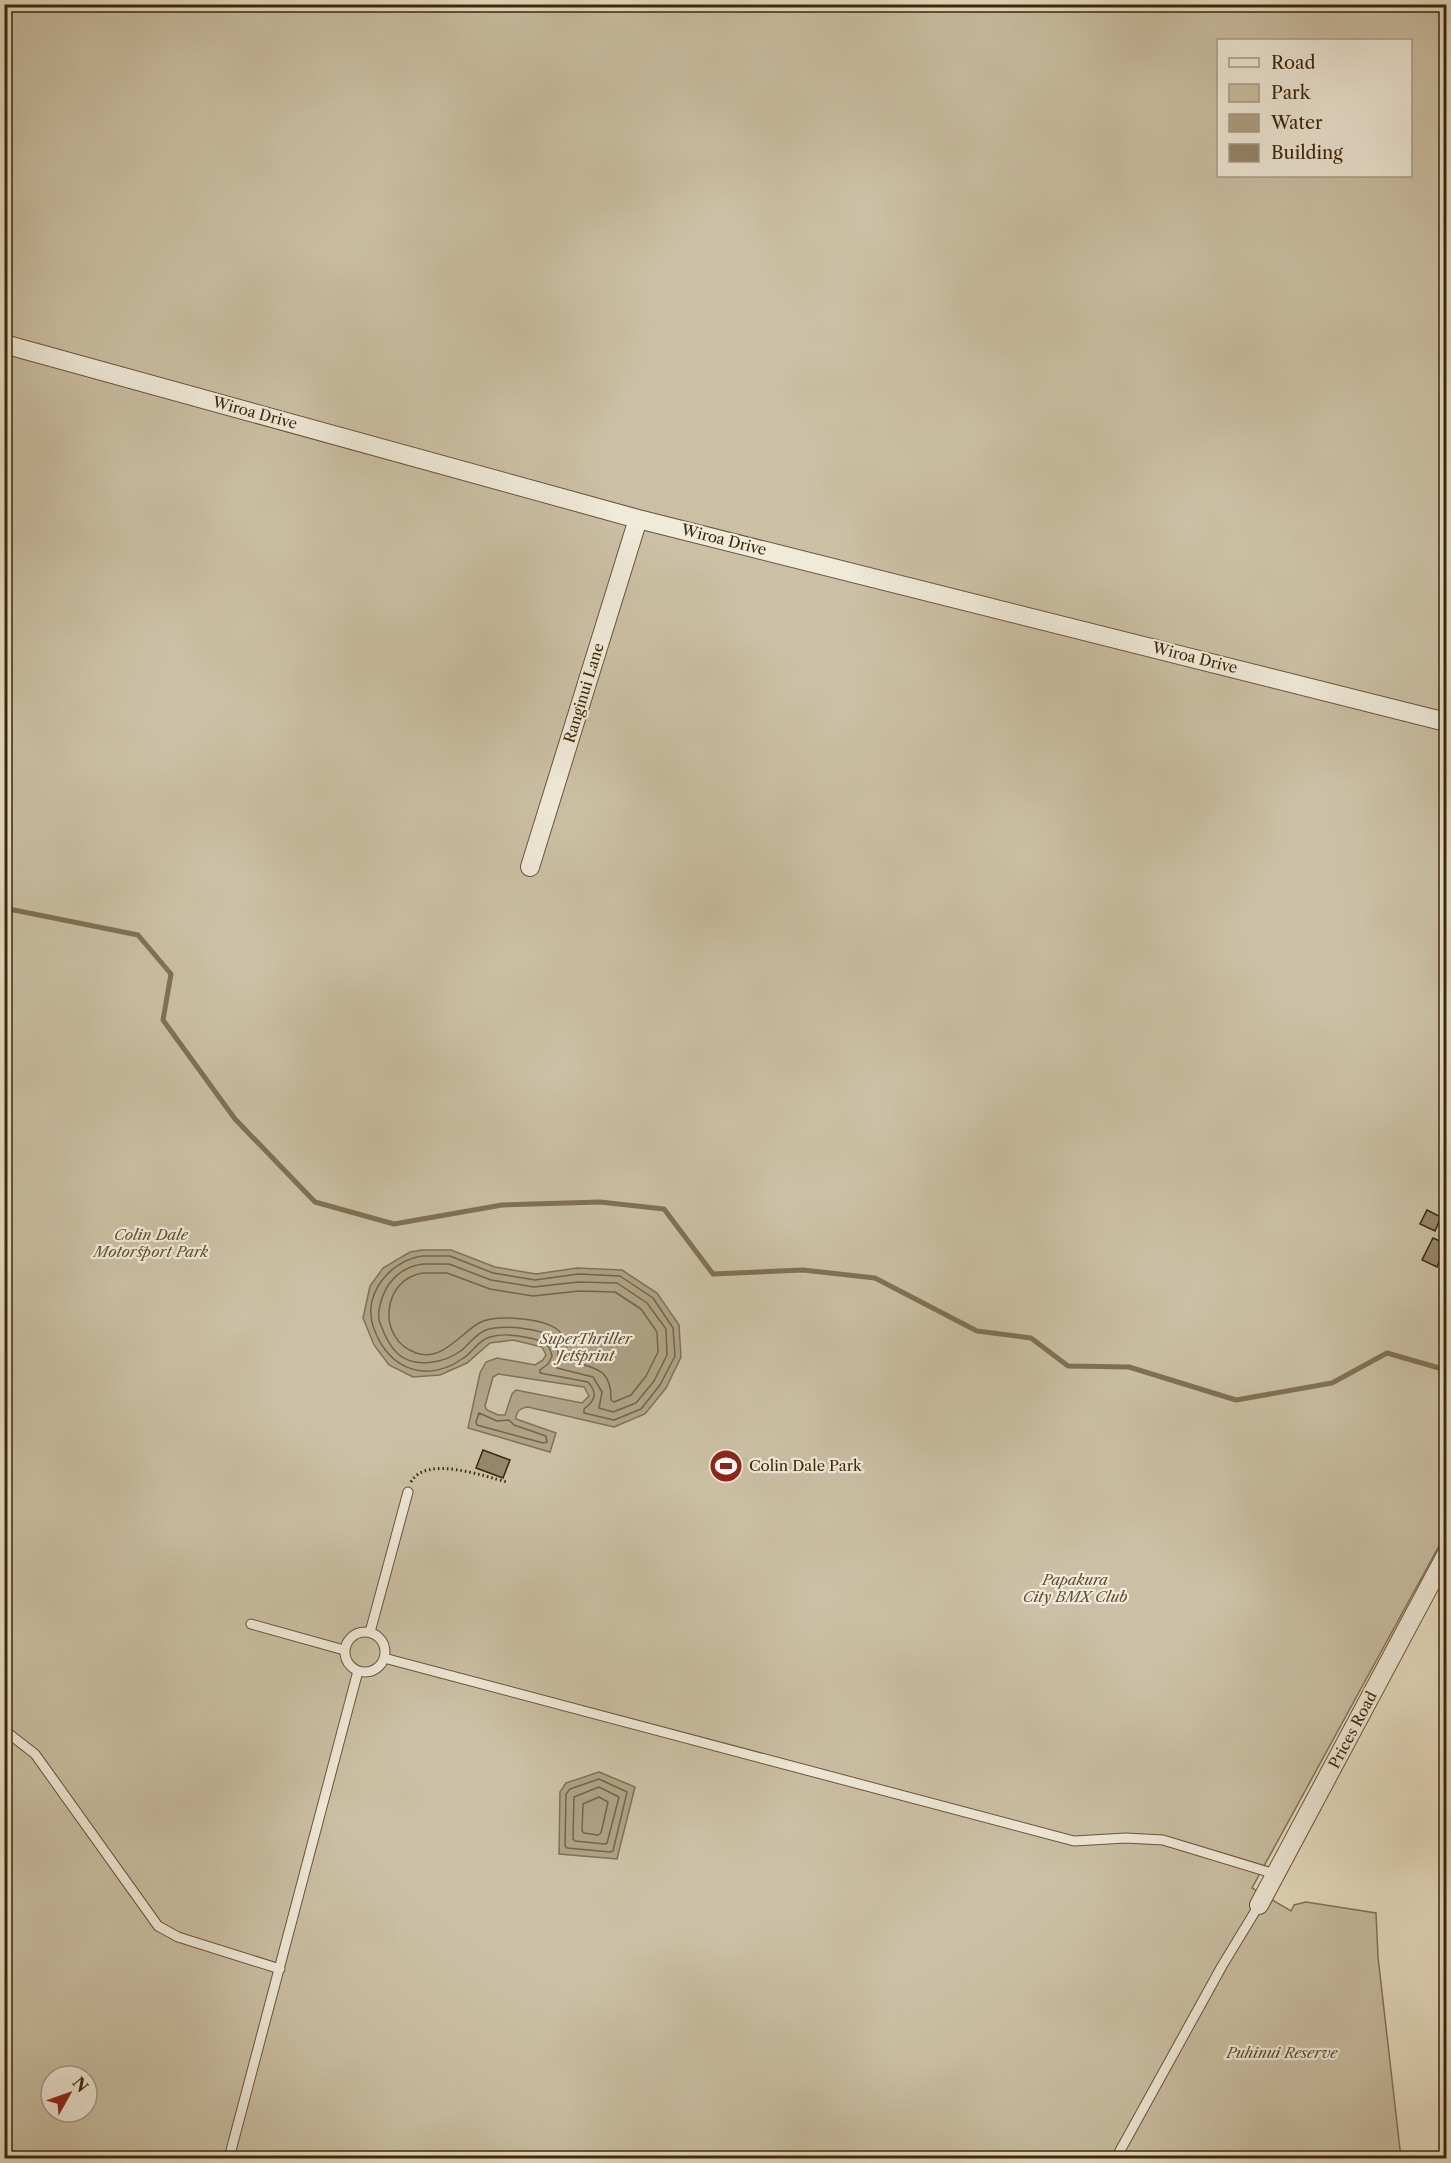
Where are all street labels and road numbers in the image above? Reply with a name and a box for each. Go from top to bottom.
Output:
street label: Wiroa Drive [210,392,300,433]
street label: Wiroa Drive [679,520,769,559]
street label: Wiroa Drive [1150,638,1240,677]
street label: Ranginui Lane [559,641,608,745]
street label: Prices Road [1324,1688,1381,1772]

